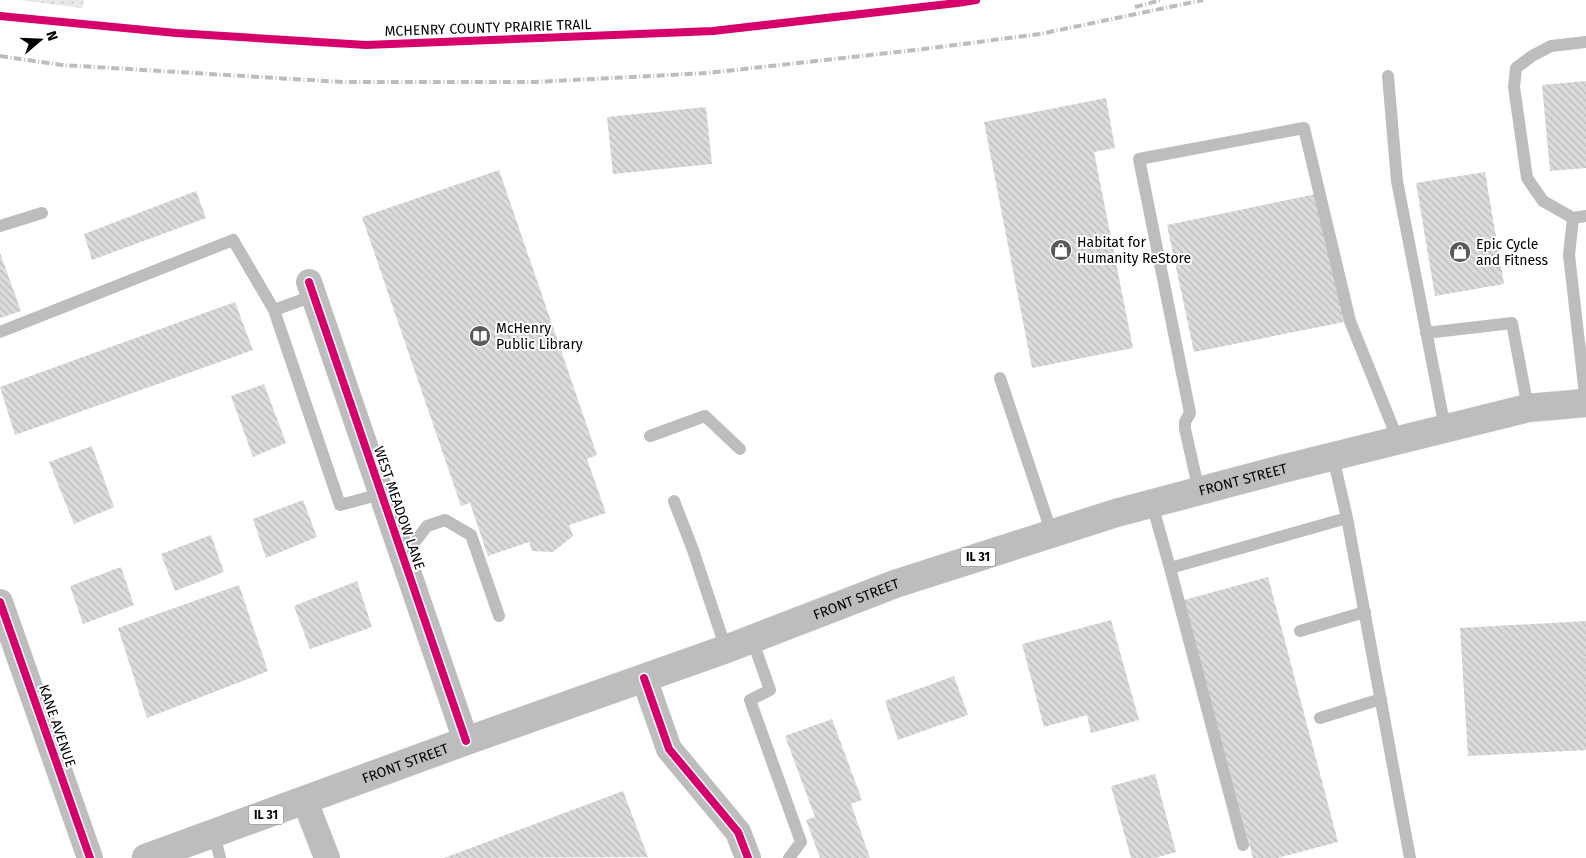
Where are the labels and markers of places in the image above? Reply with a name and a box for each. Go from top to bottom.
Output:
place label: Habitat for Humanity ReStore [1077,234,1191,267]
place label: Epic Cycle and Fitness [1476,236,1549,269]
shop icon: Habitat for Humanity ReStore [1049,238,1073,262]
shop icon: Epic Cycle and Fitness [1448,240,1472,264]
place label: McHenry Public Library [496,320,583,353]
library icon: McHenry Public Library [468,324,492,348]

